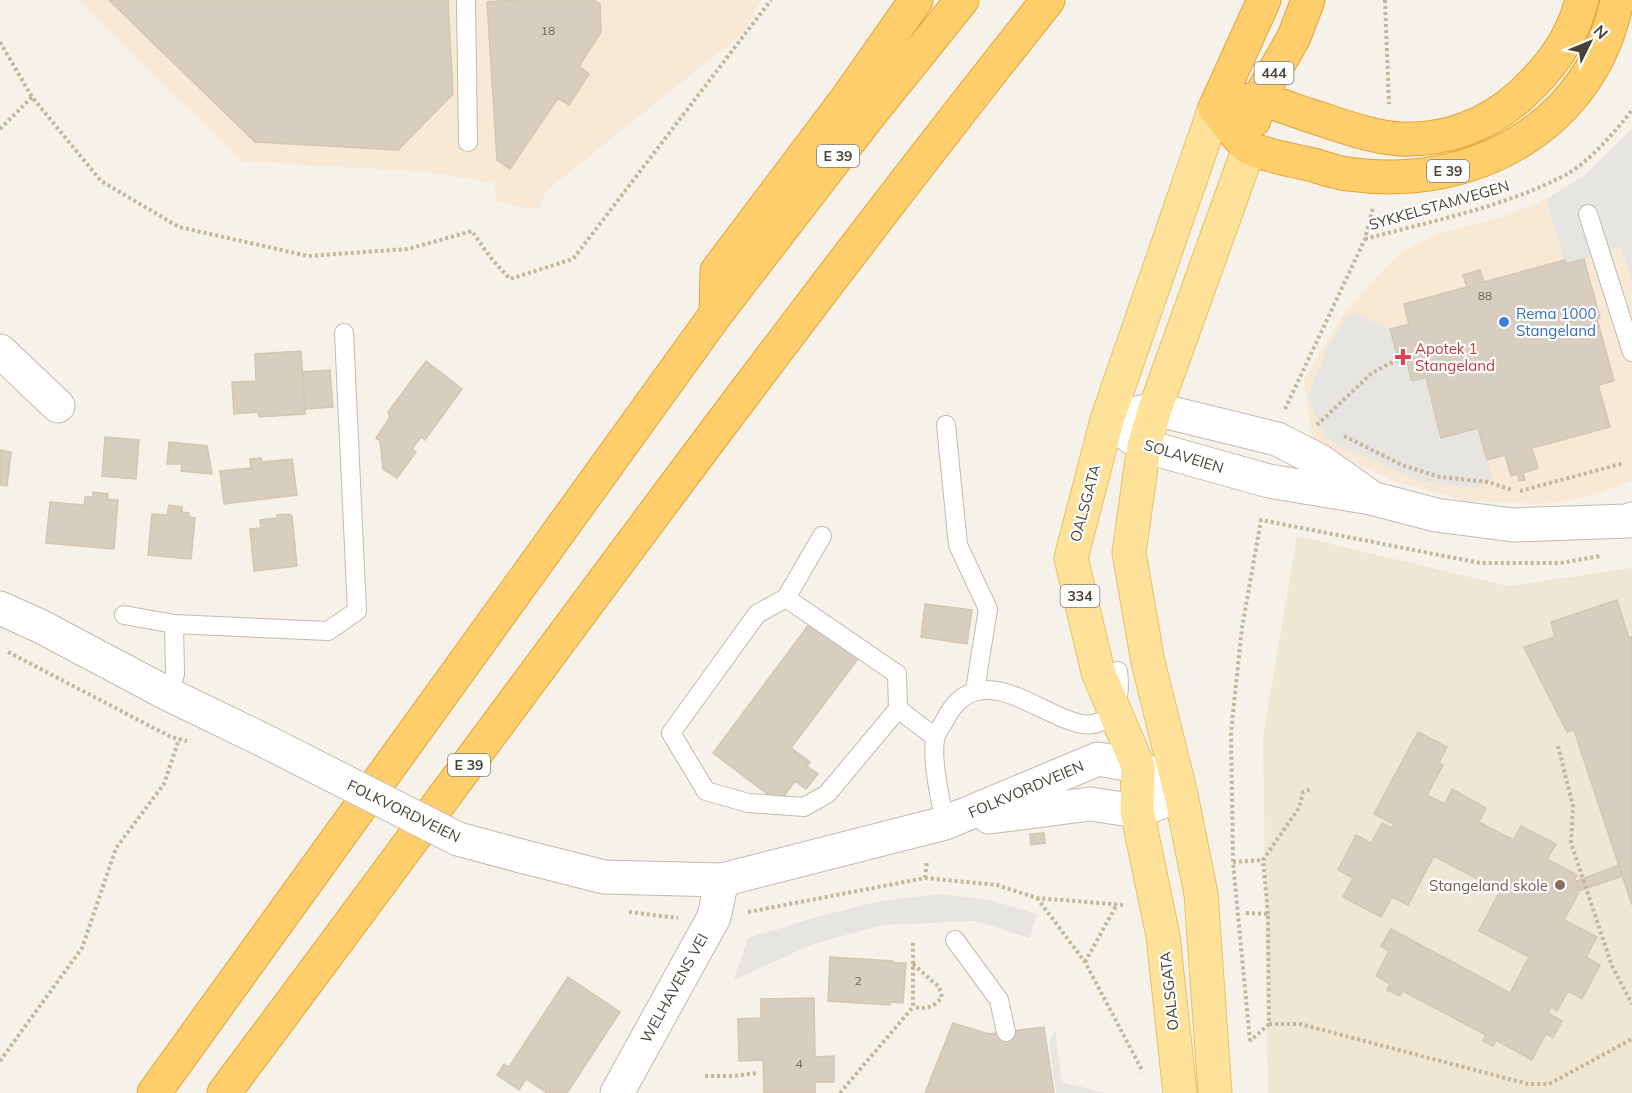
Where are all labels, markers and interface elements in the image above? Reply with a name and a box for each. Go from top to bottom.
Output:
north arrow [1560,12,1620,72]
text: N [1590,21,1612,43]
house number: 18 [541,23,555,38]
road number: 444 [1254,62,1294,84]
road number: E 39 [817,145,859,167]
road number: E 39 [1427,160,1469,182]
street label: SYKKELSTAMVEGEN [1367,176,1511,234]
house number: 88 [1478,288,1492,303]
place label: Rema 1000 Stangeland [1516,304,1596,340]
marker: Rema 1000 Stangeland [1497,315,1511,329]
place label: Apotek 1 Stangeland [1415,339,1495,375]
marker: Apotek 1 Stangeland [1396,350,1410,364]
street label: SOLAVEIEN [1142,435,1226,477]
street label: OALSGATA [1066,462,1104,544]
road number: 334 [1060,585,1100,607]
road number: E 39 [448,754,490,776]
street label: FOLKVORDVEIEN [965,756,1087,822]
street label: FOLKVORDVEIEN [344,775,464,847]
place label: Stangeland skole [1429,876,1548,895]
marker: Stangeland skole [1553,878,1567,892]
street label: WELHAVENS VEI [636,930,712,1046]
street label: OALSGATA [1155,950,1183,1032]
house number: 2 [854,973,862,988]
house number: 4 [795,1056,803,1071]

